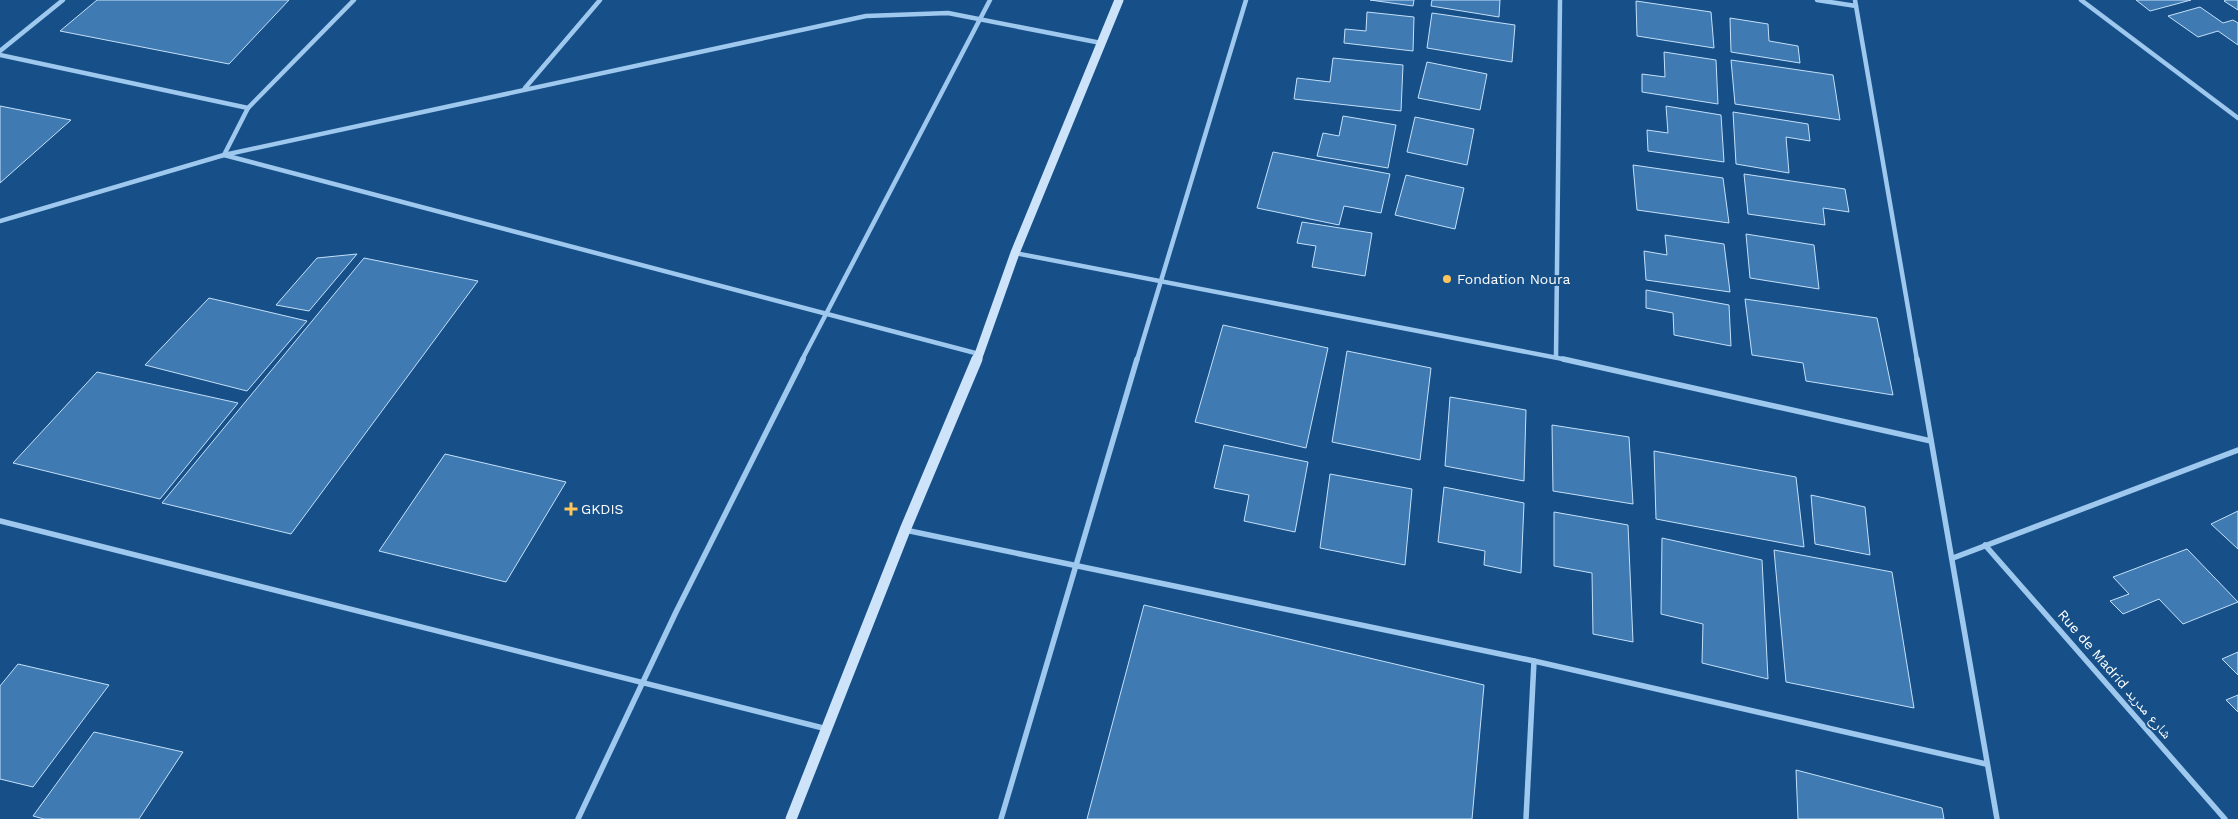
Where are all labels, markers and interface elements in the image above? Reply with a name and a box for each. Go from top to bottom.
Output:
place label: Fondation Noura [1457,271,1570,287]
marker: Fondation Noura [1441,273,1453,285]
place label: GKDIS [581,501,624,517]
marker: GKDIS [565,503,577,515]
street label: Rue de Madrid شارع مدريد [2053,606,2175,743]

